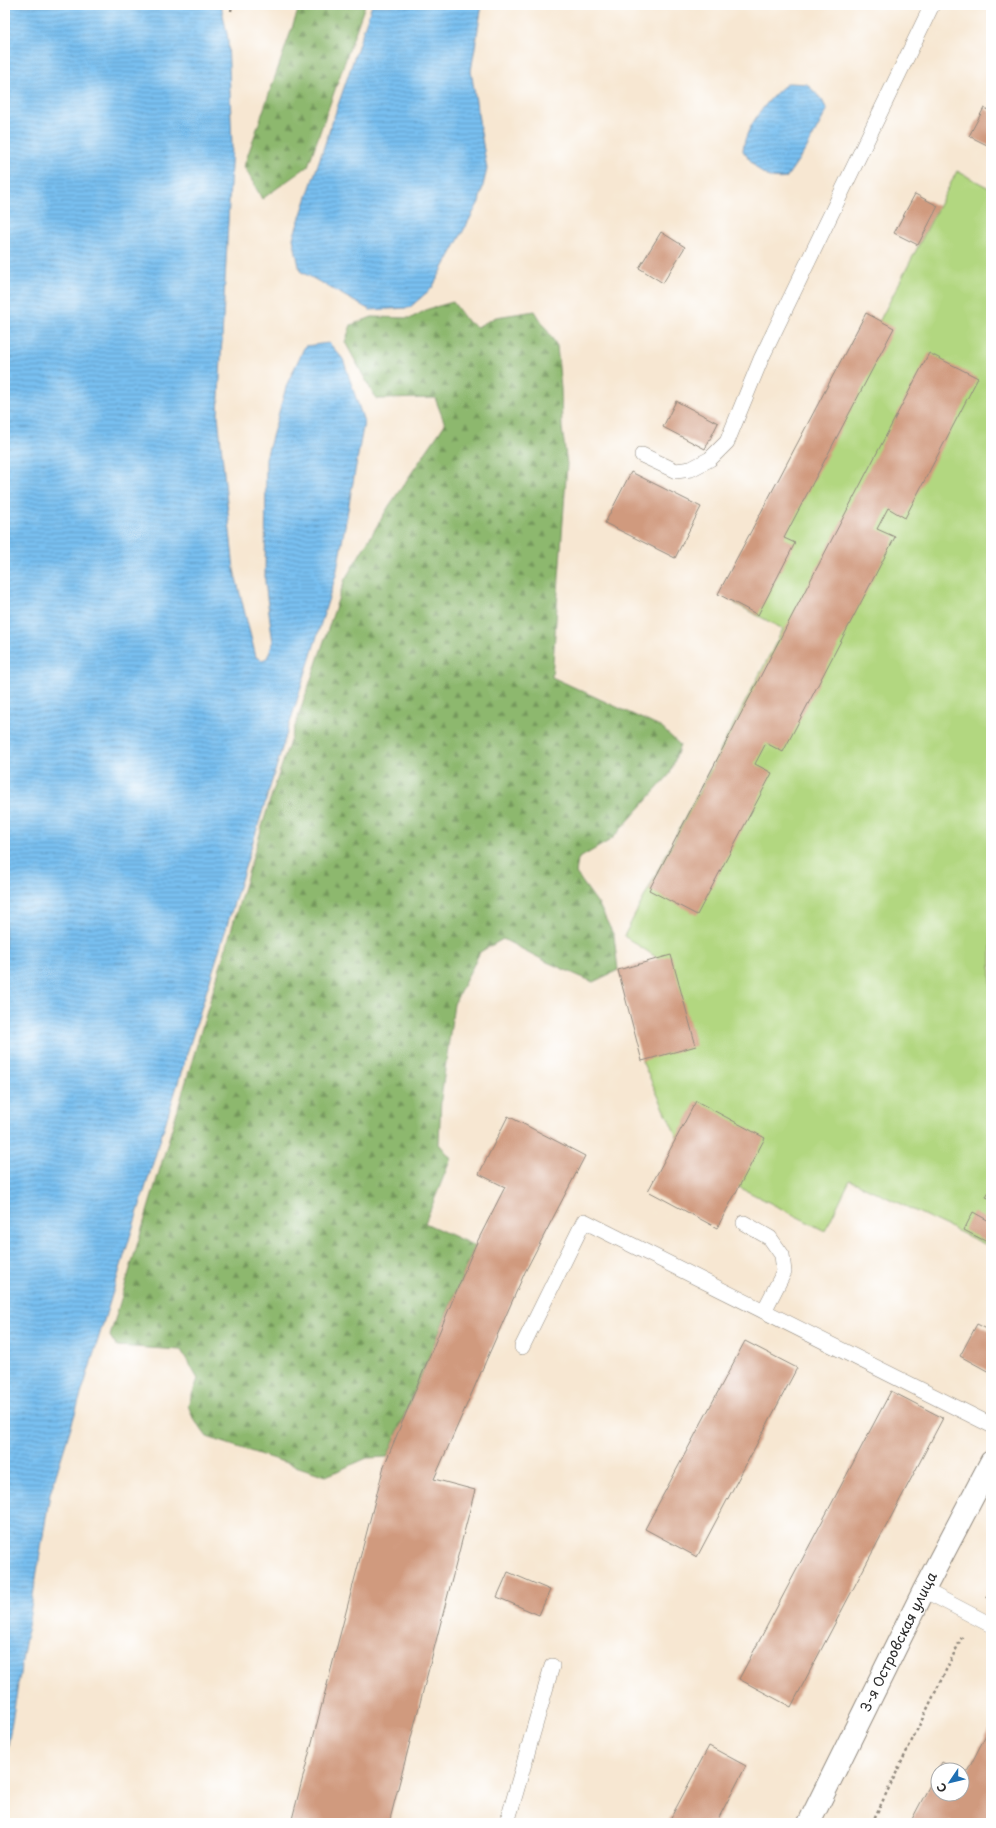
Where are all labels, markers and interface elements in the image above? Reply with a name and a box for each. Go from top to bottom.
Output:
street label: 3-я Островская улица [854,1568,942,1716]
north arrow [930,1762,970,1802]
text: С [932,1780,951,1796]

